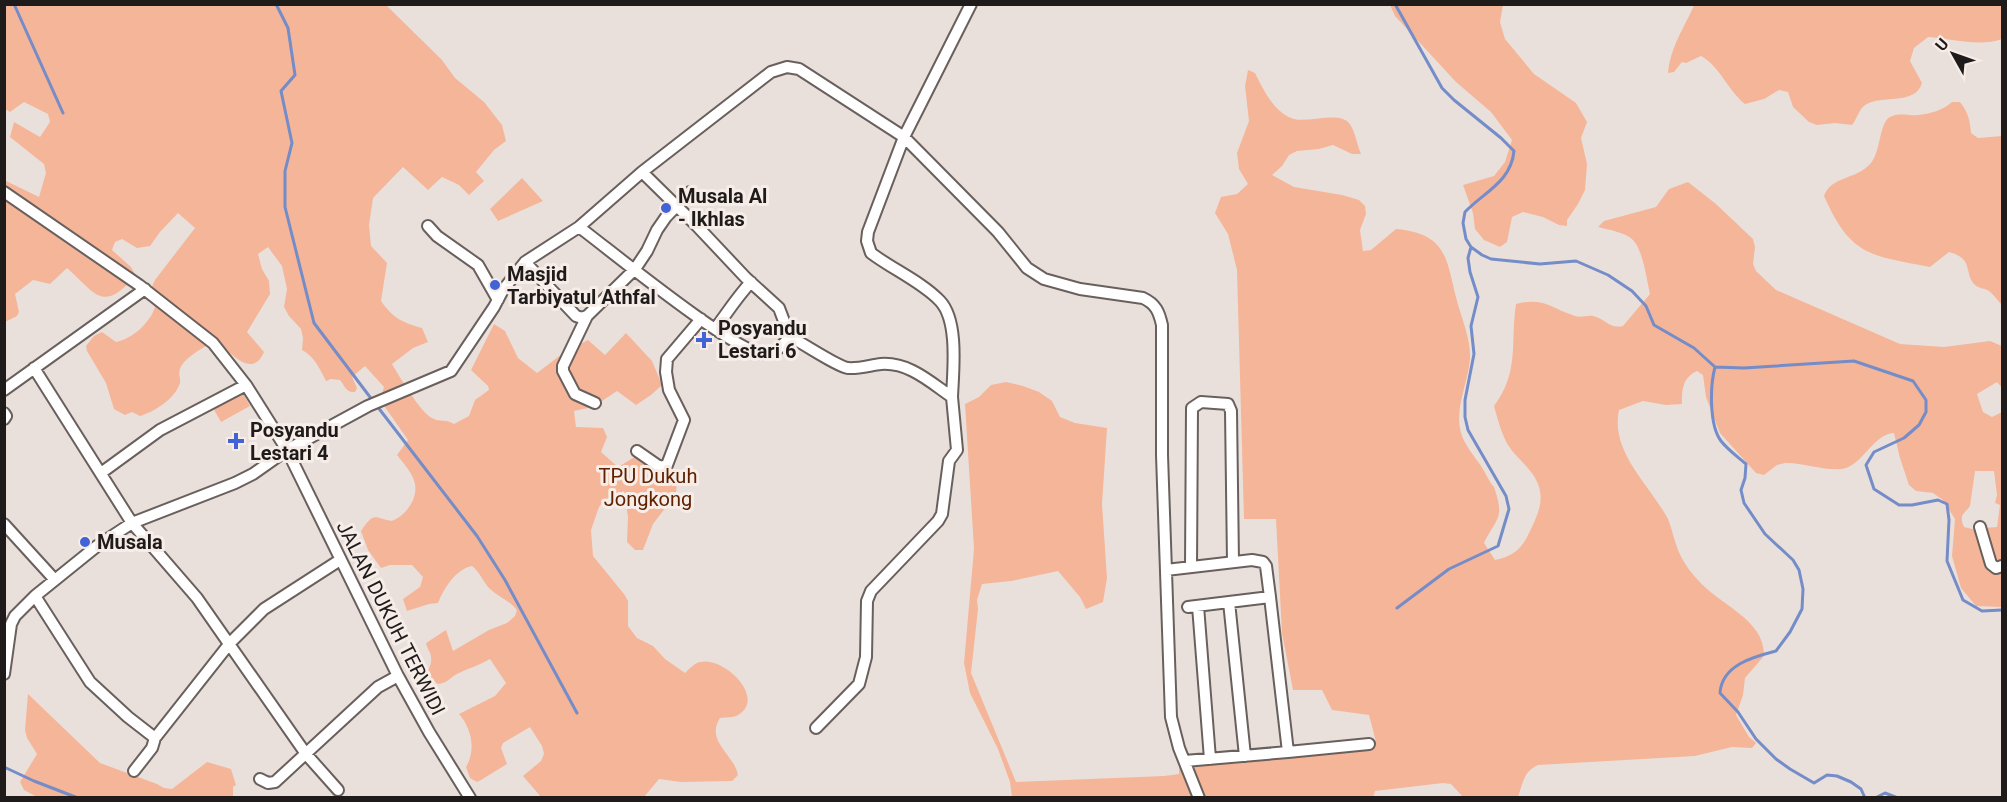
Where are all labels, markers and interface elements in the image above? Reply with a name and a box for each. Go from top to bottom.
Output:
north arrow [1923,24,1983,84]
text: U [1931,35,1953,55]
place label: Musala Al - Ikhlas [678,184,767,231]
marker: Musala Al - Ikhlas [659,201,673,215]
place label: Masjid Tarbiyatul Athfal [507,262,656,309]
marker: Masjid Tarbiyatul Athfal [488,278,502,292]
place label: Posyandu Lestari 6 [718,316,807,363]
marker: Posyandu Lestari 6 [695,331,713,349]
place label: Posyandu Lestari 4 [250,418,339,465]
marker: Posyandu Lestari 4 [227,432,245,450]
park label: TPU Dukuh Jongkong [599,464,697,511]
street label: JALAN DUKUH TERWIDI [332,517,450,719]
place label: Musala [97,530,163,554]
marker: Musala [78,535,92,549]

